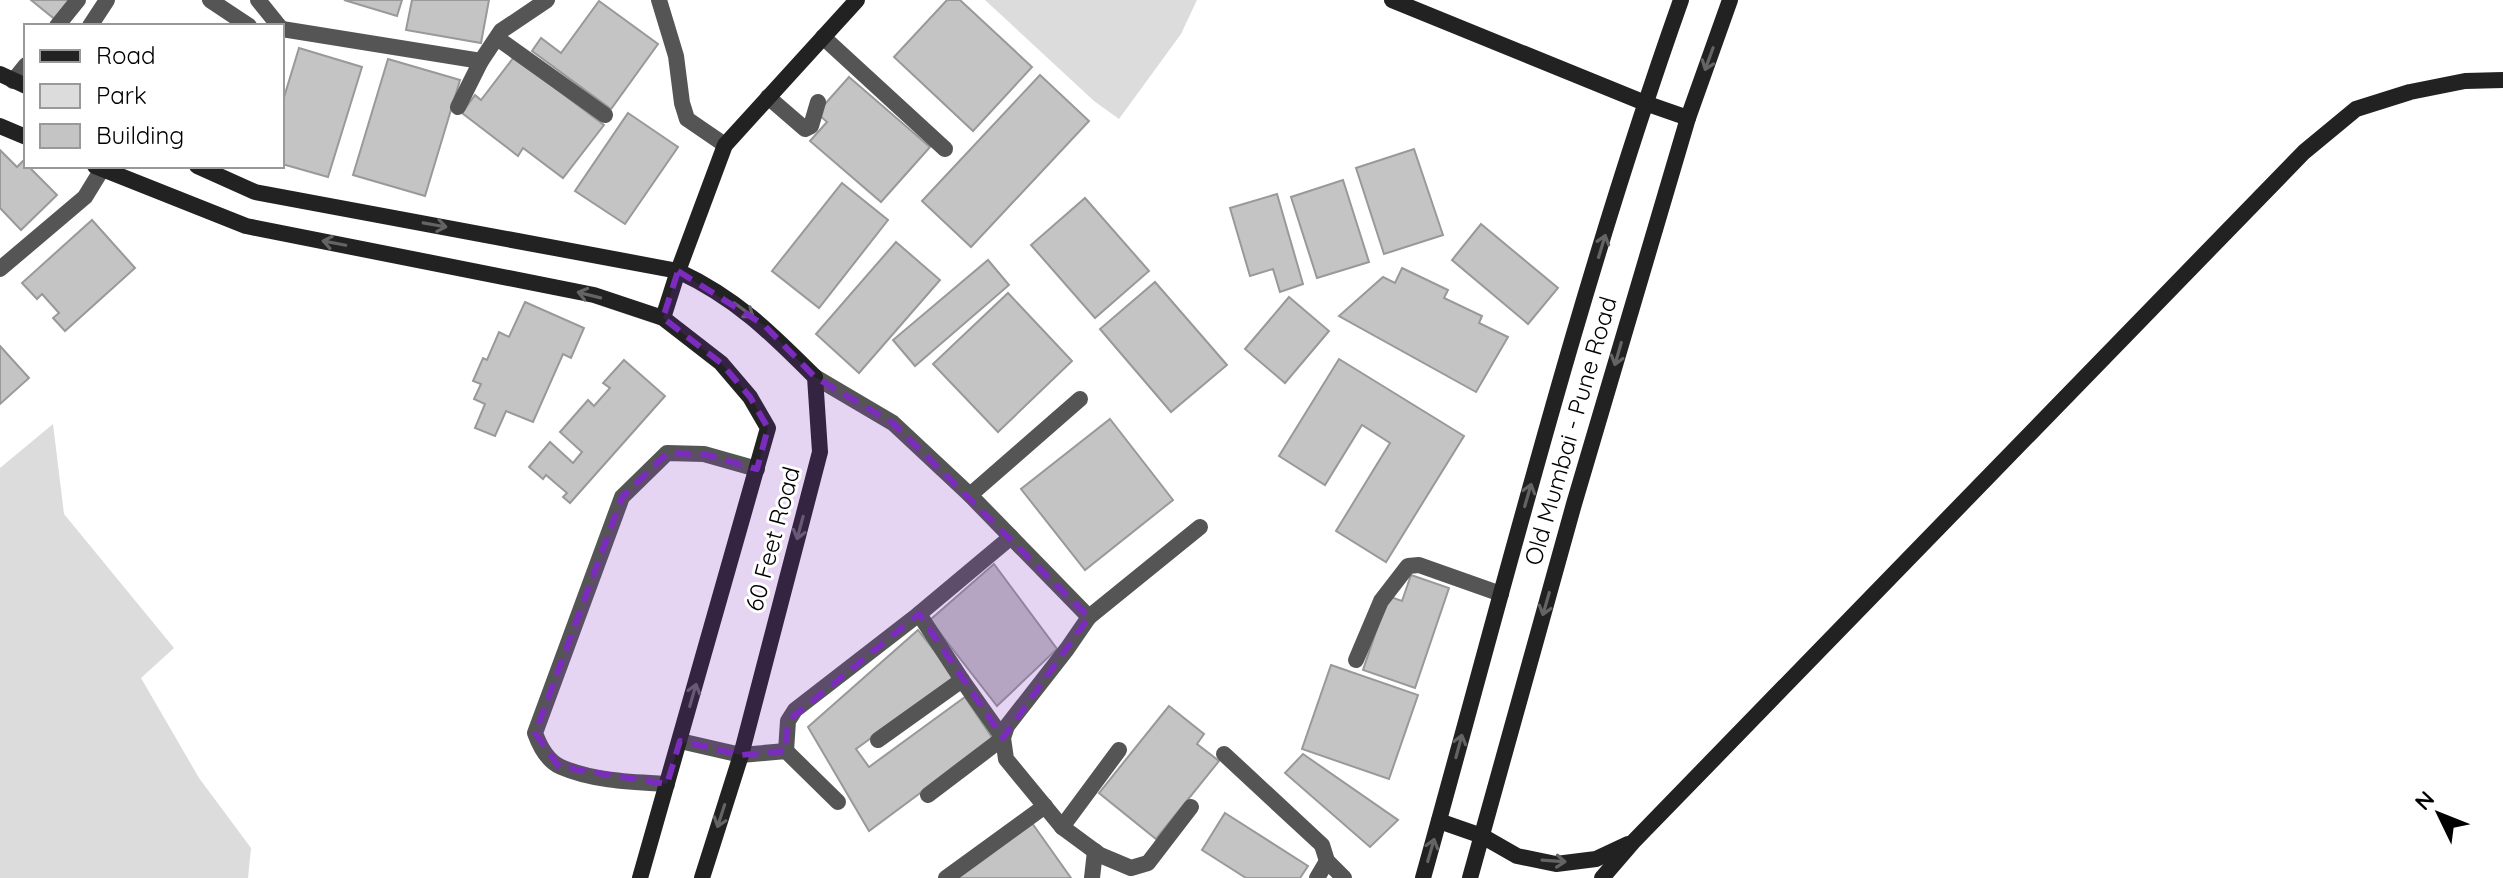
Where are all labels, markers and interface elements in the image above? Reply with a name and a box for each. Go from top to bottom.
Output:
legend [24,24,284,168]
text: Road [96,40,156,70]
one-way arrow [1700,46,1715,71]
text: Park [96,80,147,110]
text: Building [96,120,184,150]
one-way arrow [421,218,447,233]
one-way arrow [1595,234,1610,260]
one-way arrow [322,235,347,250]
one-way arrow [576,287,602,302]
street label: Old Mumbai - Pune Road [1517,293,1623,569]
one-way arrow [733,302,754,319]
one-way arrow [1610,340,1625,366]
street label: 60 Feet Road [738,463,806,614]
one-way arrow [1521,483,1536,509]
one-way arrow [792,514,807,540]
one-way arrow [1538,590,1553,616]
one-way arrow [686,683,701,709]
one-way arrow [1453,734,1468,760]
north arrow [2399,774,2479,854]
text: N [2409,785,2440,816]
one-way arrow [712,804,727,829]
one-way arrow [1424,837,1439,863]
one-way arrow [1540,854,1566,869]

